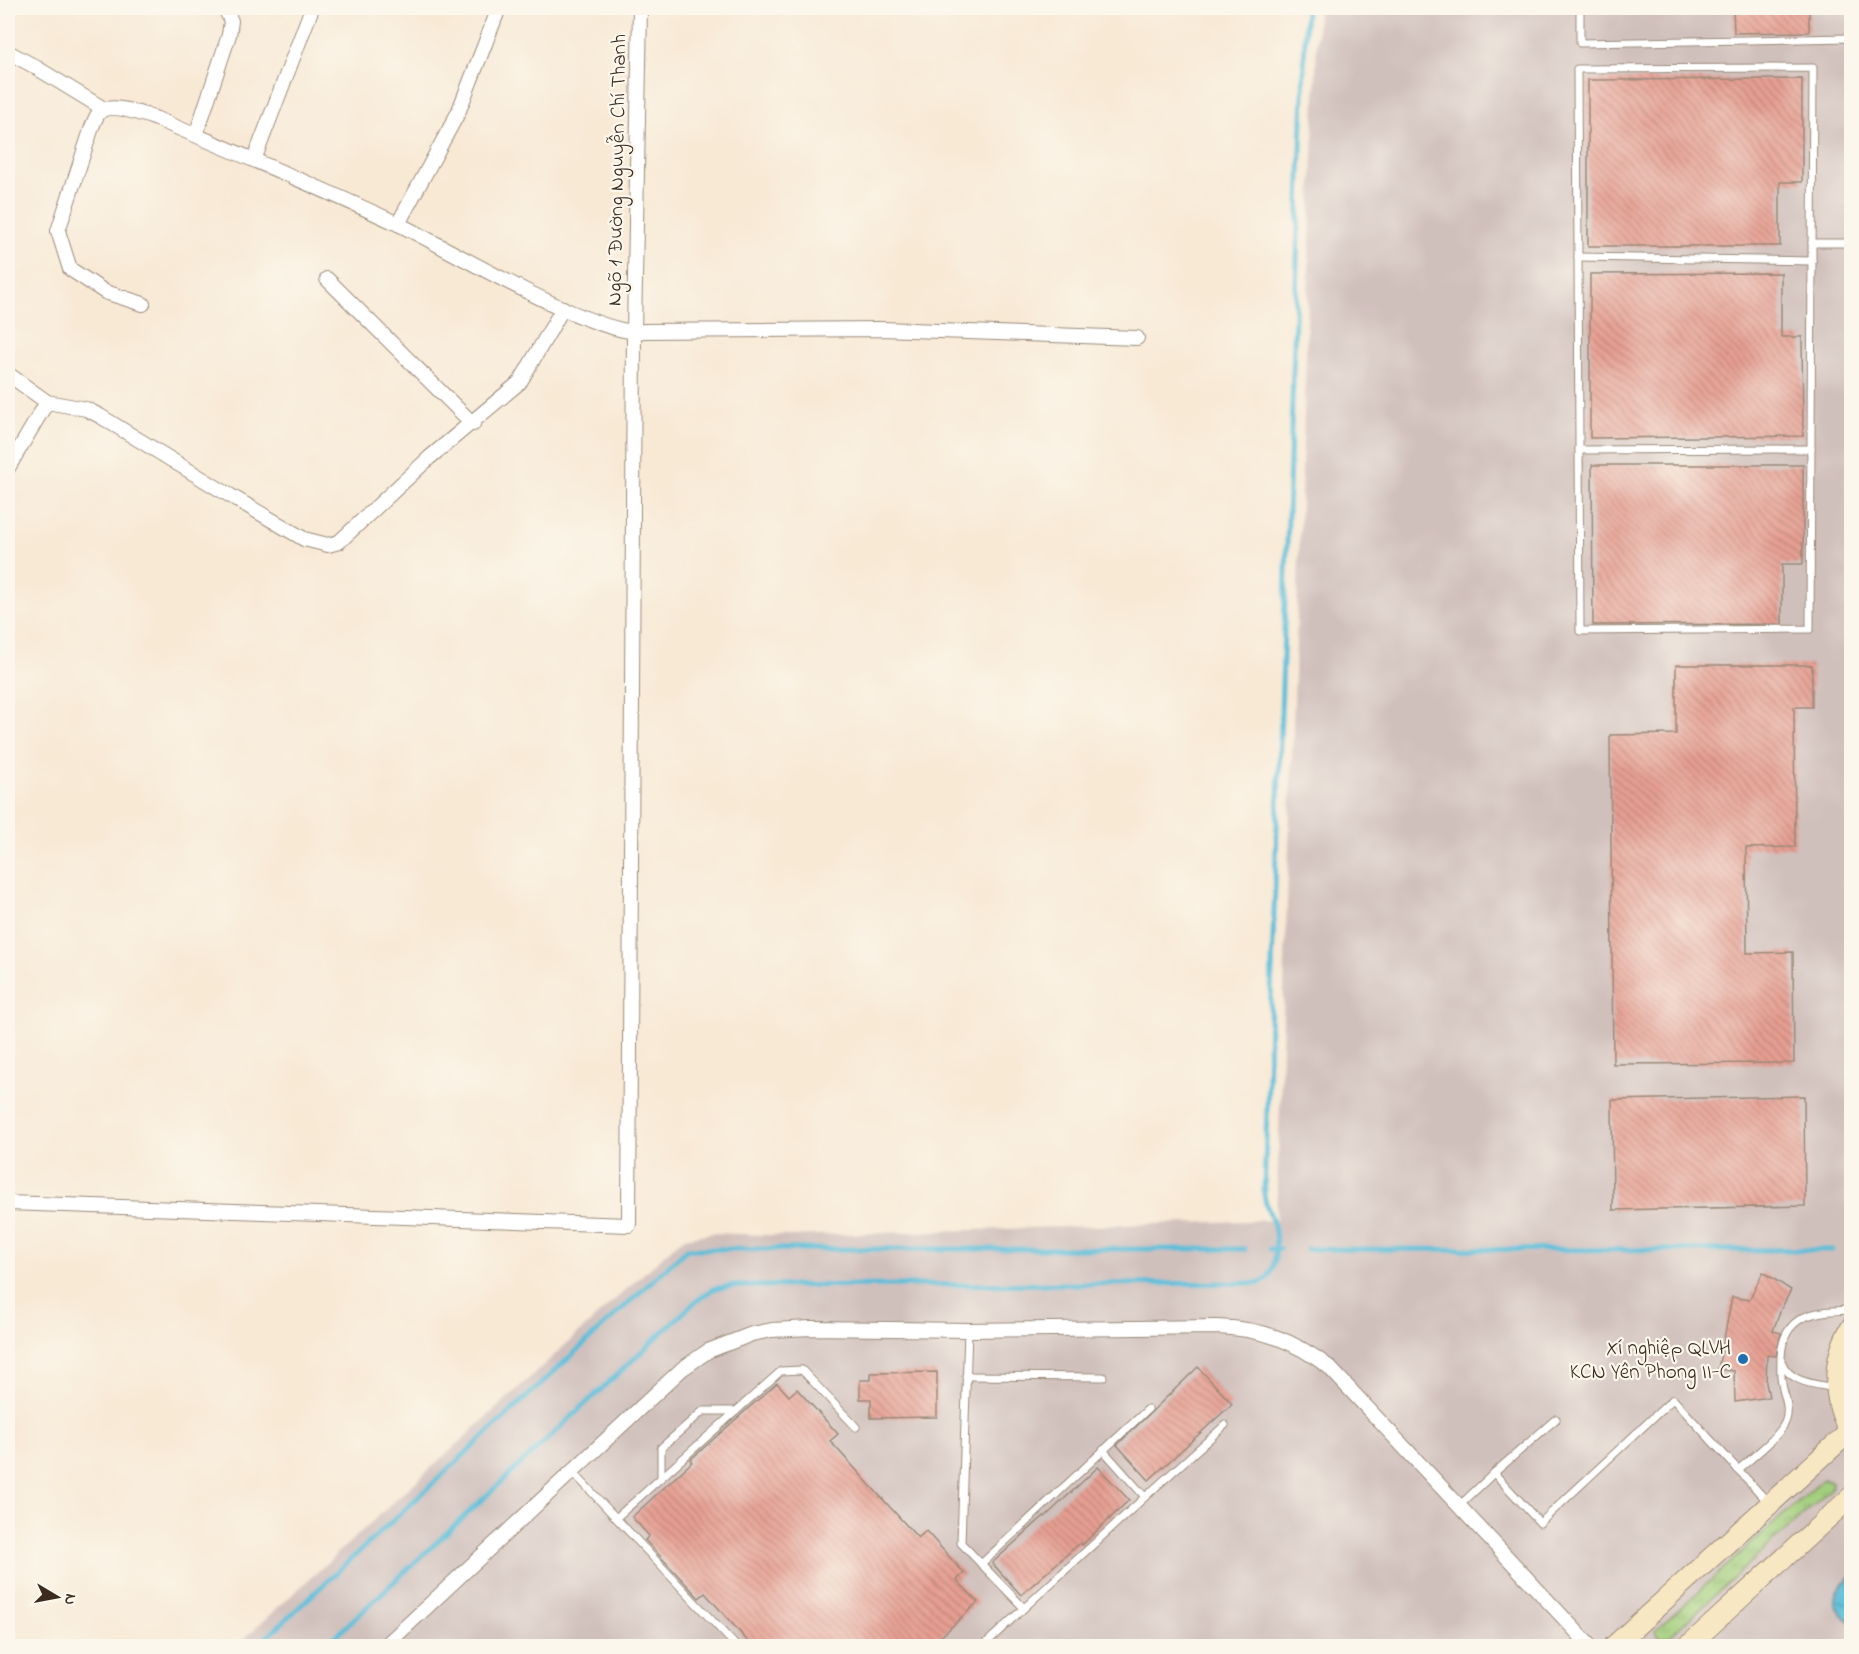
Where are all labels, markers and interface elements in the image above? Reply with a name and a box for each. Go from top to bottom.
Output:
street label: Ngõ 1 Đường Nguyễn Chí Thanh [601,34,637,306]
place label: Xí nghiệp QLVH KCN Yên Phong II-C [1570,1334,1731,1390]
marker: Xí nghiệp QLVH KCN Yên Phong II-C [1736,1352,1750,1366]
north arrow [27,1567,87,1627]
text: N [57,1592,83,1607]

